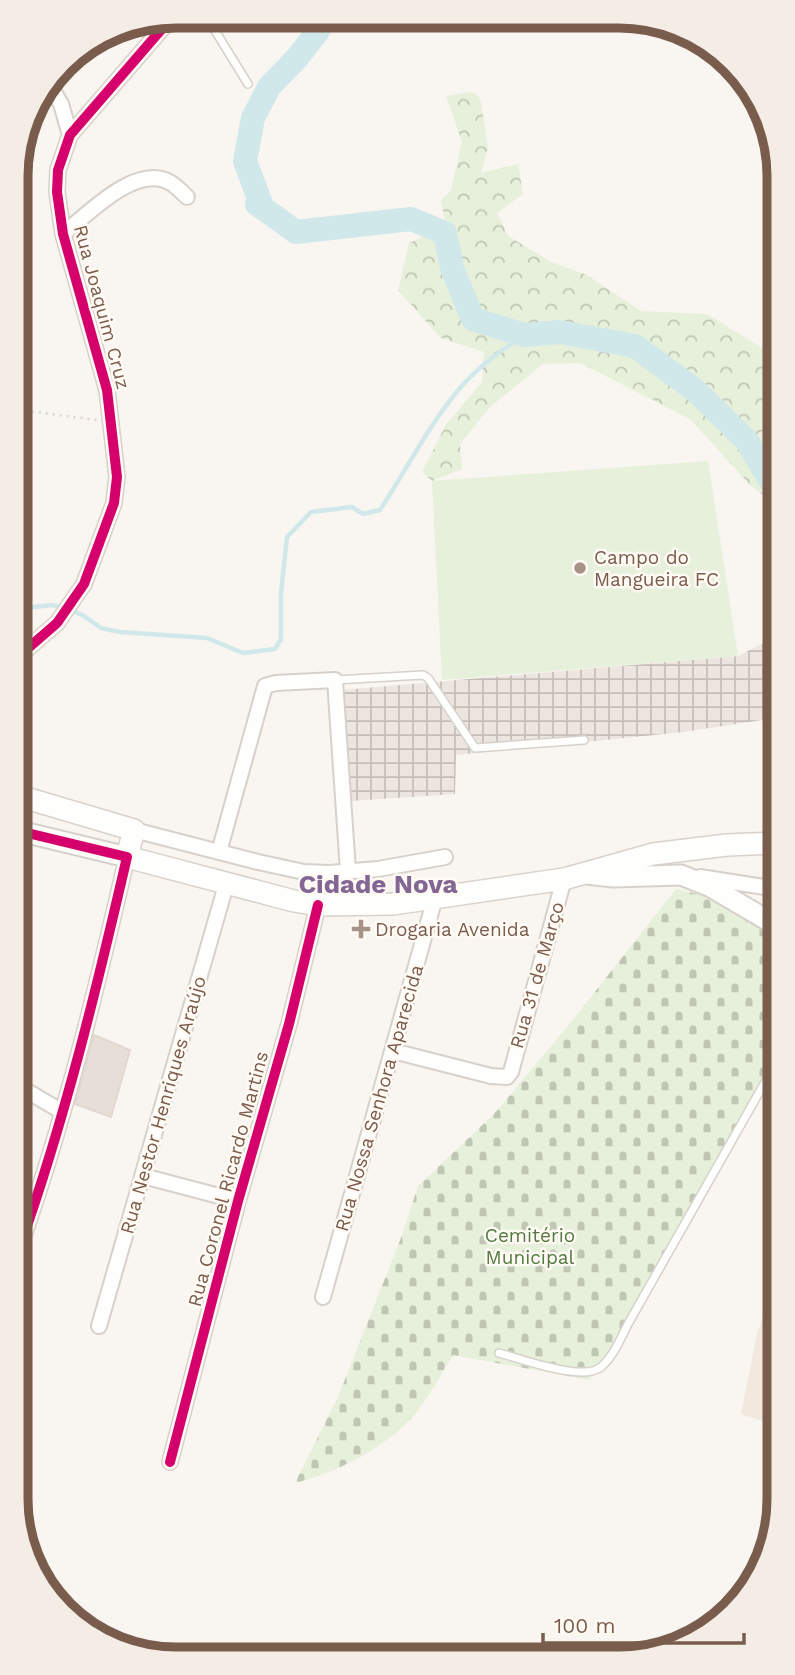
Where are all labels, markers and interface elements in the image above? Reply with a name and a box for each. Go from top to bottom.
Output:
street label: Rua Joaquim Cruz [69,222,135,392]
place label: Campo do Mangueira FC [594,546,719,591]
marker: Campo do Mangueira FC [572,560,588,576]
district label: Cidade Nova [298,869,458,899]
street label: Rua 31 de Março [505,899,569,1051]
place label: Drogaria Avenida [375,918,530,941]
marker: Drogaria Avenida [353,921,369,937]
street label: Rua Nossa Senhora Aparecida [330,962,428,1234]
street label: Rua Nestor Henriques Araújo [115,973,211,1237]
street label: Rua Coronel Ricardo Martins [183,1049,273,1309]
park label: Cemitério Municipal [485,1224,575,1269]
scale bar [543,1602,744,1646]
text: 100 m [554,1613,616,1638]

